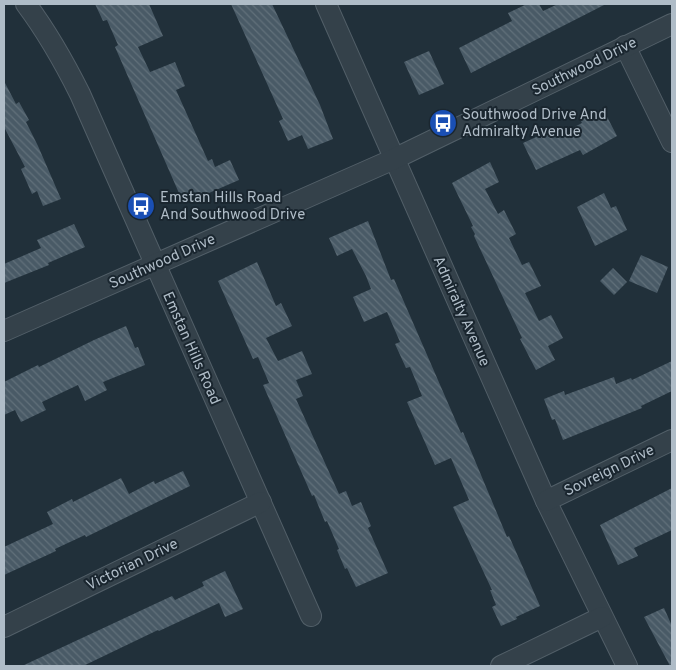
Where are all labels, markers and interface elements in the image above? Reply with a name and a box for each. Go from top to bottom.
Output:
street label: Southwood Drive [529,34,640,101]
place label: Southwood Drive And Admiralty Avenue [462,106,607,142]
bus stop icon: Southwood Drive And Admiralty Avenue [428,108,458,138]
place label: Emstan Hills Road And Southwood Drive [160,189,305,225]
bus stop icon: Emstan Hills Road And Southwood Drive [126,191,156,221]
street label: Southwood Drive [106,230,219,294]
street label: Admiralty Avenue [428,254,493,370]
street label: Emstan Hills Road [157,289,224,408]
street label: Sovreign Drive [561,441,658,501]
street label: Victorian Drive [84,535,182,596]

